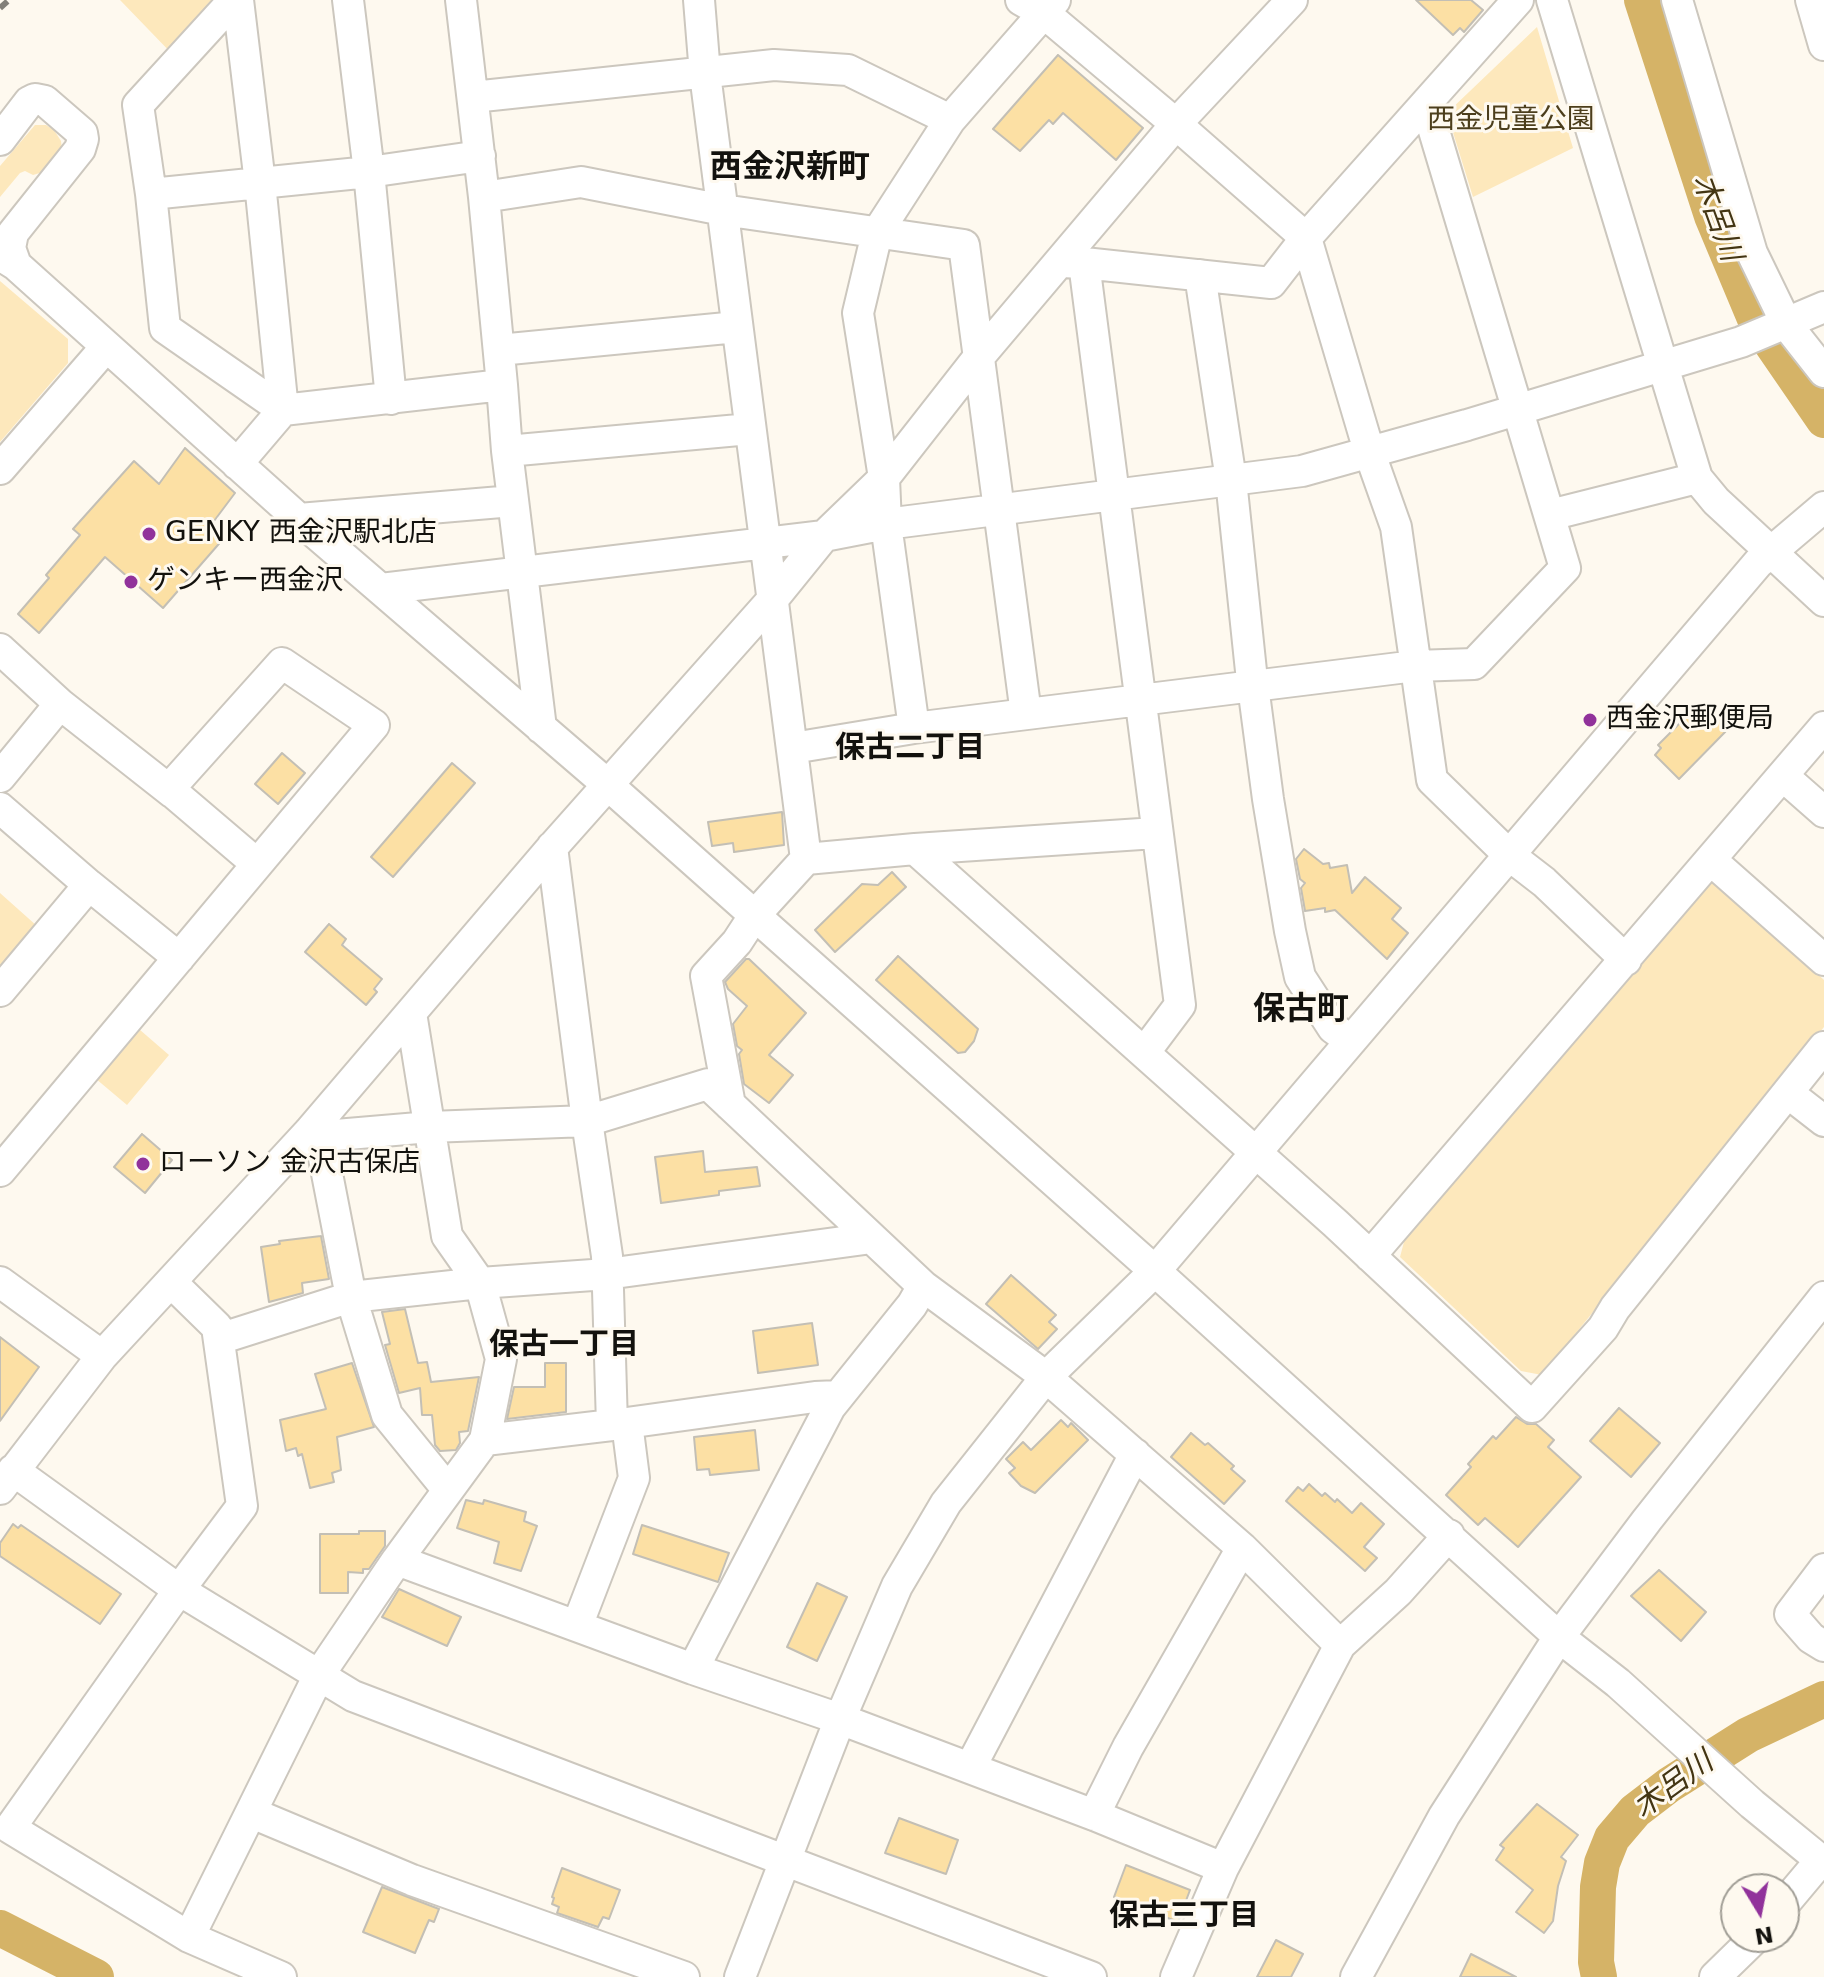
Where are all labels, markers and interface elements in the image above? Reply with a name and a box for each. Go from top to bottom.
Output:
park label: 西金児童公園 [1427,104,1595,138]
district label: 西金沢新町 [710,150,870,188]
water label: 木呂川 [1684,170,1748,266]
place label: GENKY 西金沢駅北店 [165,517,437,551]
marker: GENKY 西金沢駅北店 [140,525,158,543]
place label: ゲンキー西金沢 [147,565,343,599]
marker: ゲンキー西金沢 [122,573,140,591]
place label: 西金沢郵便局 [1606,703,1774,737]
marker: 西金沢郵便局 [1581,711,1599,729]
district label: 保古二丁目 [835,731,985,767]
district label: 保古町 [1253,992,1349,1030]
place label: ローソン 金沢古保店 [159,1147,420,1181]
marker: ローソン 金沢古保店 [134,1155,152,1173]
district label: 保古一丁目 [489,1328,639,1364]
water label: 木呂川 [1627,1745,1721,1827]
north arrow [1720,1873,1800,1953]
district label: 保古三丁目 [1109,1899,1259,1935]
text: N [1753,1921,1775,1949]

